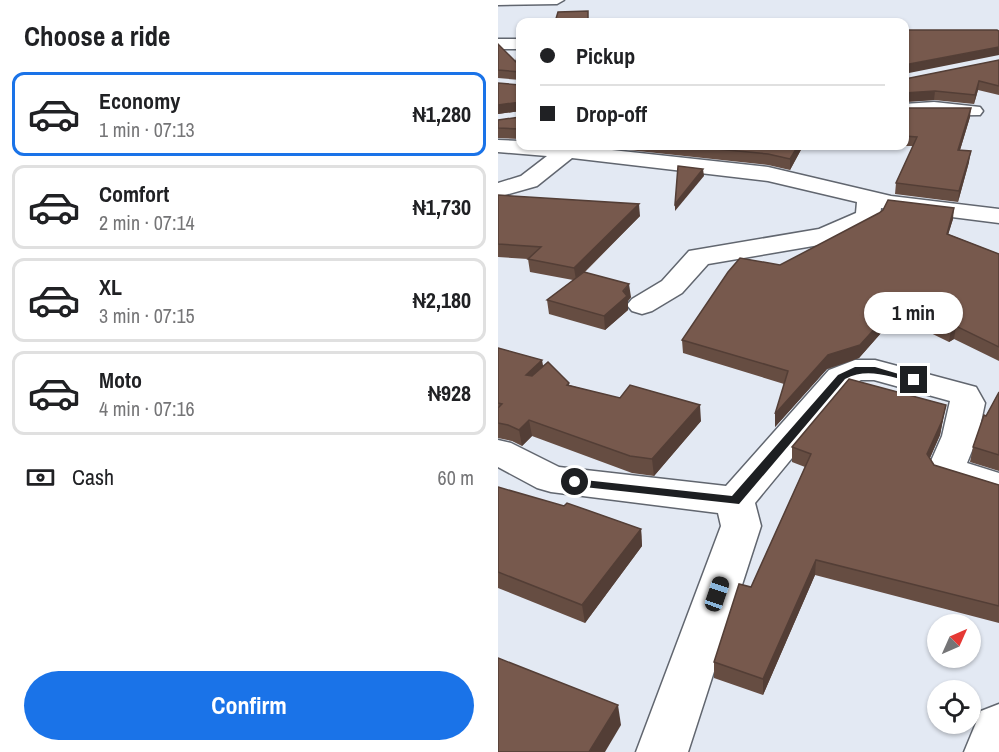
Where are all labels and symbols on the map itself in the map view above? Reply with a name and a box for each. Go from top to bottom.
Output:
callout: 1 min [864,293,964,335]
route end [900,366,927,393]
route start [561,468,588,495]
car [703,574,731,614]
north arrow [927,614,981,668]

